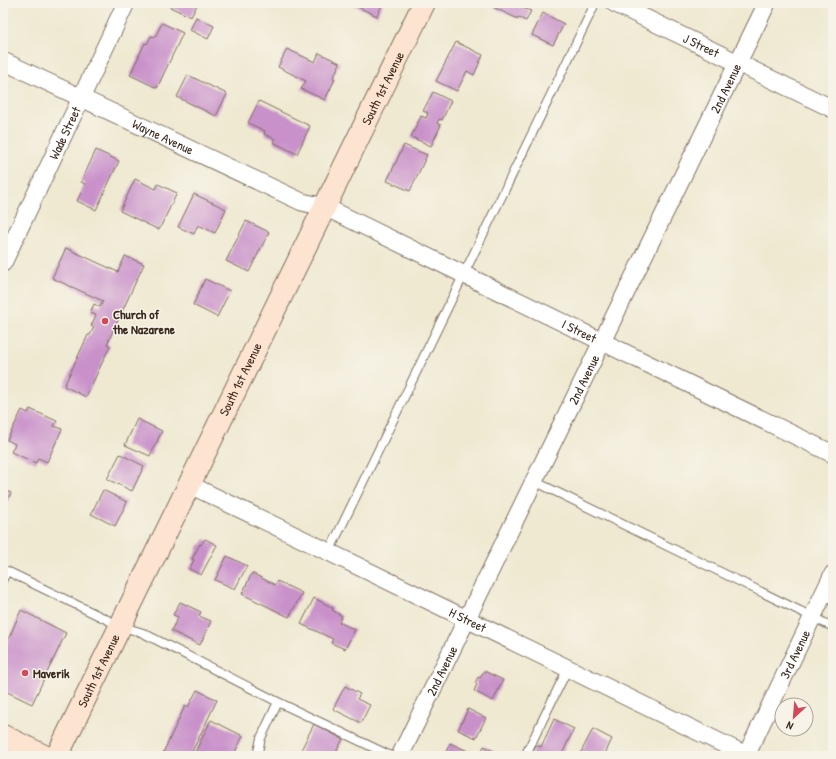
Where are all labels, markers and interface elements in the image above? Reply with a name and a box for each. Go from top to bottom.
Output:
street label: J Street [680,29,723,62]
street label: South 1st Avenue [357,48,408,128]
street label: 2nd Avenue [706,60,745,116]
street label: Wade Street [44,103,85,162]
street label: Wayne Avenue [130,114,197,159]
place label: Church of the Nazarene [112,305,176,338]
street label: I Street [559,315,600,347]
marker: Church of the Nazarene [100,316,110,326]
street label: South 1st Avenue [215,339,266,419]
street label: 2nd Avenue [564,352,603,407]
street label: H Street [446,603,490,637]
street label: 3rd Avenue [775,627,814,681]
street label: South 1st Avenue [73,631,124,710]
street label: 2nd Avenue [422,643,461,698]
place label: Maverik [33,664,70,682]
marker: Maverik [20,668,30,678]
north arrow [774,697,814,737]
text: N [784,718,795,734]

